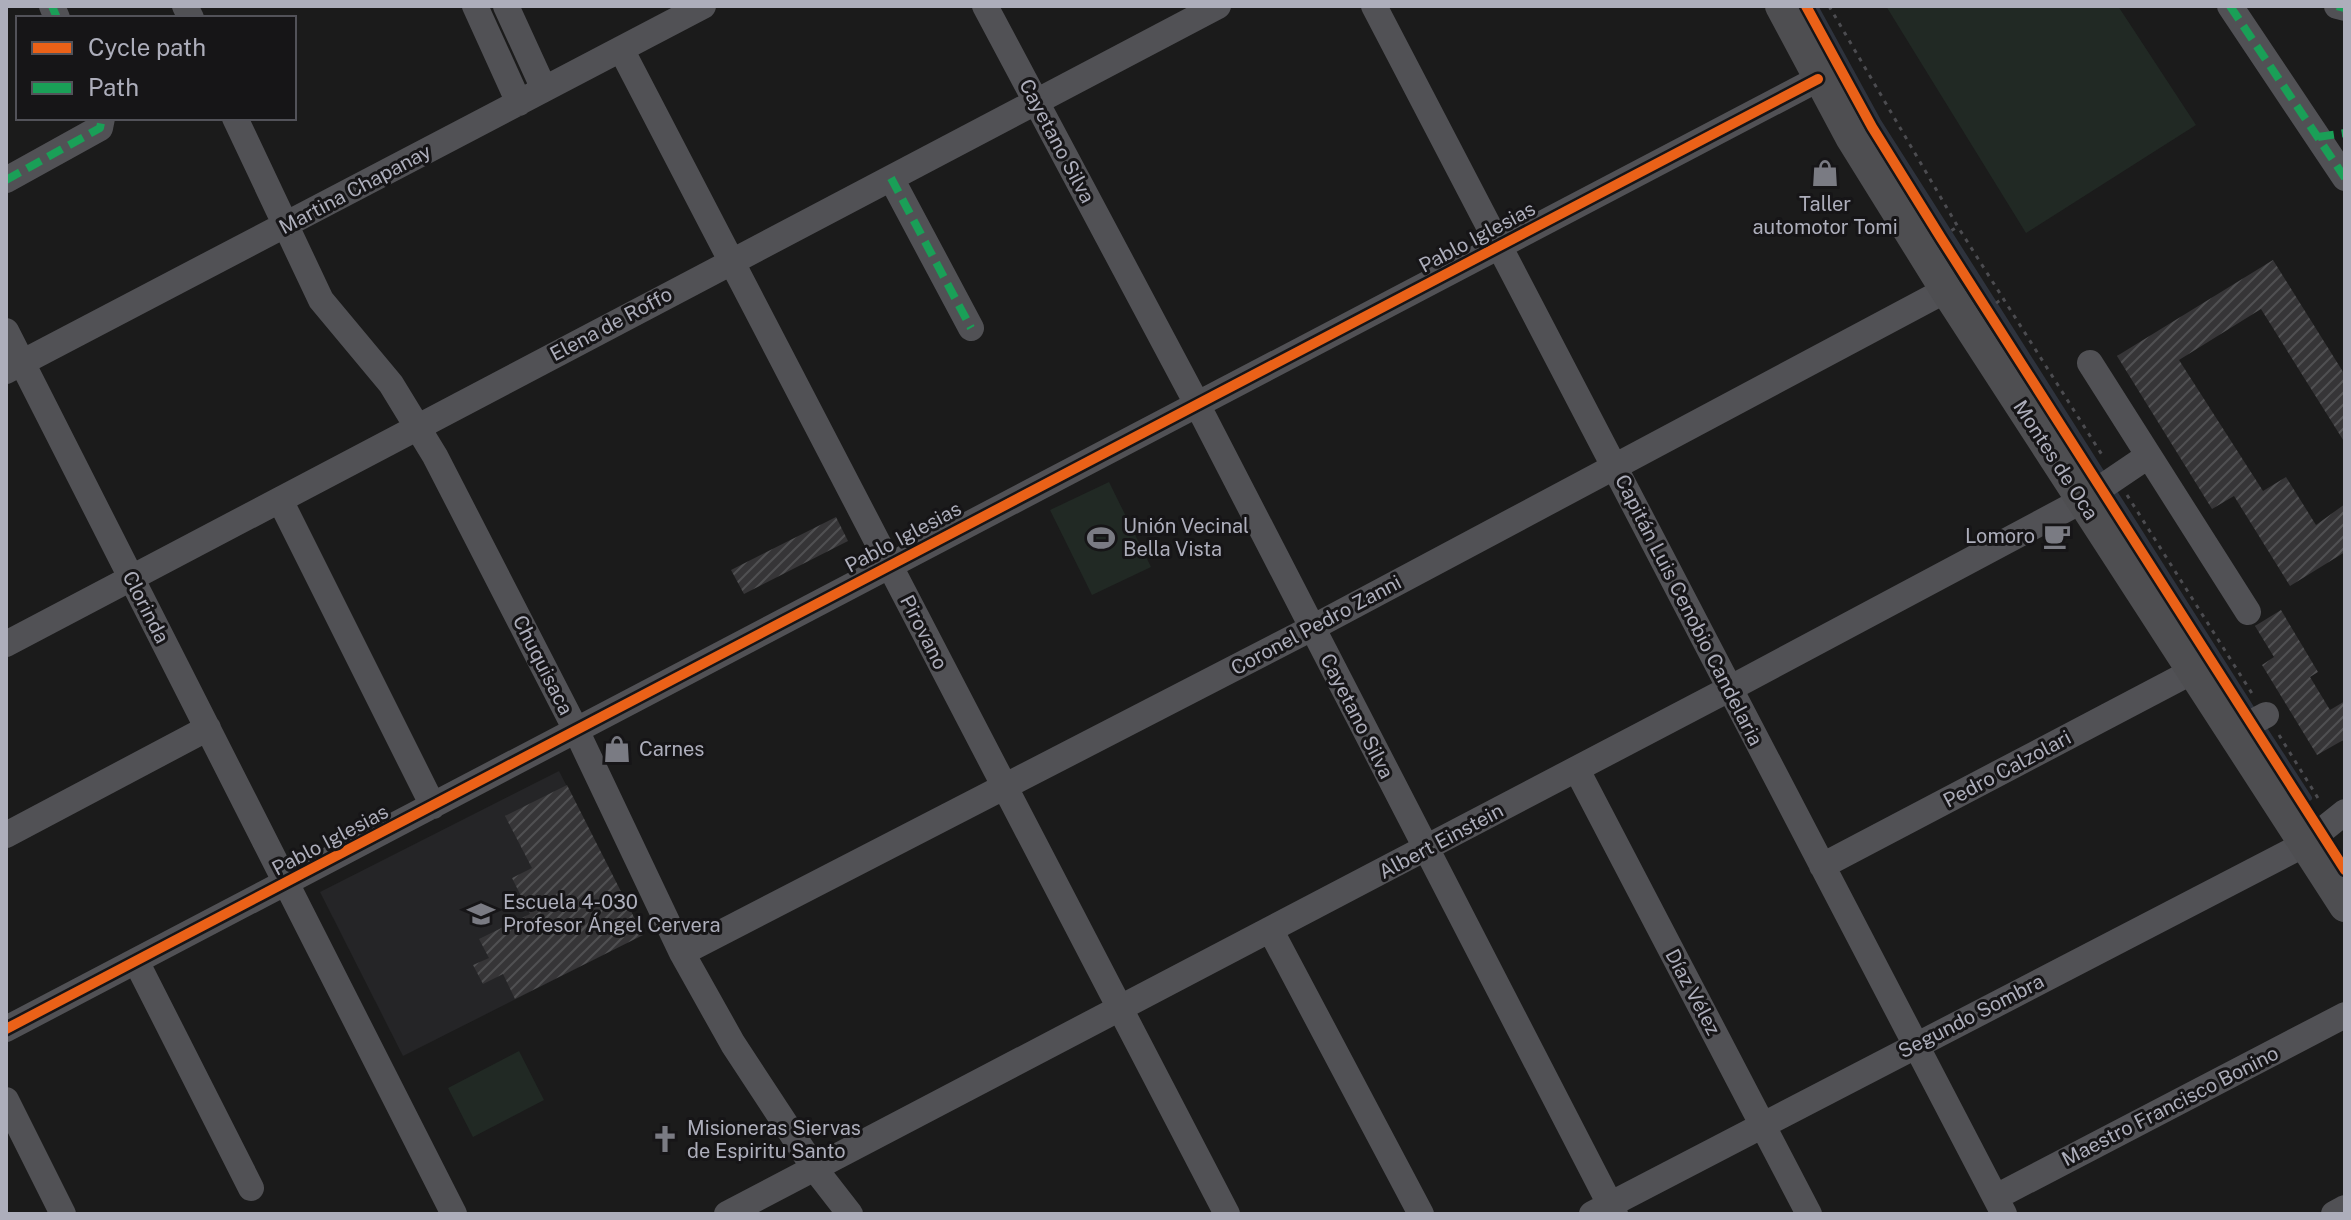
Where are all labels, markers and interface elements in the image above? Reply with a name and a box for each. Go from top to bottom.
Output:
legend [16,16,296,120]
text: Cycle path [88,33,206,61]
text: Path [88,73,139,101]
street label: Cayetano Silva [1014,75,1100,207]
street label: Martina Chapanay [275,139,435,239]
shop icon: Taller automotor Tomi [1810,158,1840,188]
place label: Taller automotor Tomi [1752,192,1898,239]
street label: Pablo Iglesias [1415,196,1539,278]
street label: Elena de Roffo [546,282,676,366]
street label: Montes de Oca [2008,396,2104,524]
street label: Capitán Luis Cenobio Candelaria [1610,470,1768,750]
street label: Pablo Iglesias [841,496,965,578]
place label: Unión Vecinal Bella Vista [1123,514,1249,561]
cafe icon: Lomoro [2042,521,2072,551]
sports icon: Unión Vecinal Bella Vista [1086,523,1116,553]
place label: Lomoro [1965,524,2035,548]
street label: Clorinda [118,567,174,647]
street label: Coronel Pedro Zanni [1227,570,1405,680]
street label: Pirovano [895,591,953,673]
street label: Chuquisaca [508,611,578,719]
street label: Cayetano Silva [1315,649,1399,783]
street label: Pedro Calzolari [1939,725,2075,813]
shop icon: Carnes [602,734,632,764]
place label: Carnes [639,737,704,761]
street label: Albert Einstein [1375,798,1507,884]
street label: Pablo Iglesias [268,799,392,881]
place label: Escuela 4-030 Profesor Ángel Cervera [503,890,720,937]
school or university icon: Escuela 4-030 Profesor Ángel Cervera [466,899,496,929]
street label: Díaz Vélez [1660,945,1726,1039]
street label: Segundo Sombra [1894,969,2048,1063]
street label: Maestro Francisco Bonino [2058,1041,2282,1171]
place label: Misioneras Siervas de Espiritu Santo [687,1116,861,1163]
church icon: Misioneras Siervas de Espiritu Santo [650,1124,680,1154]

